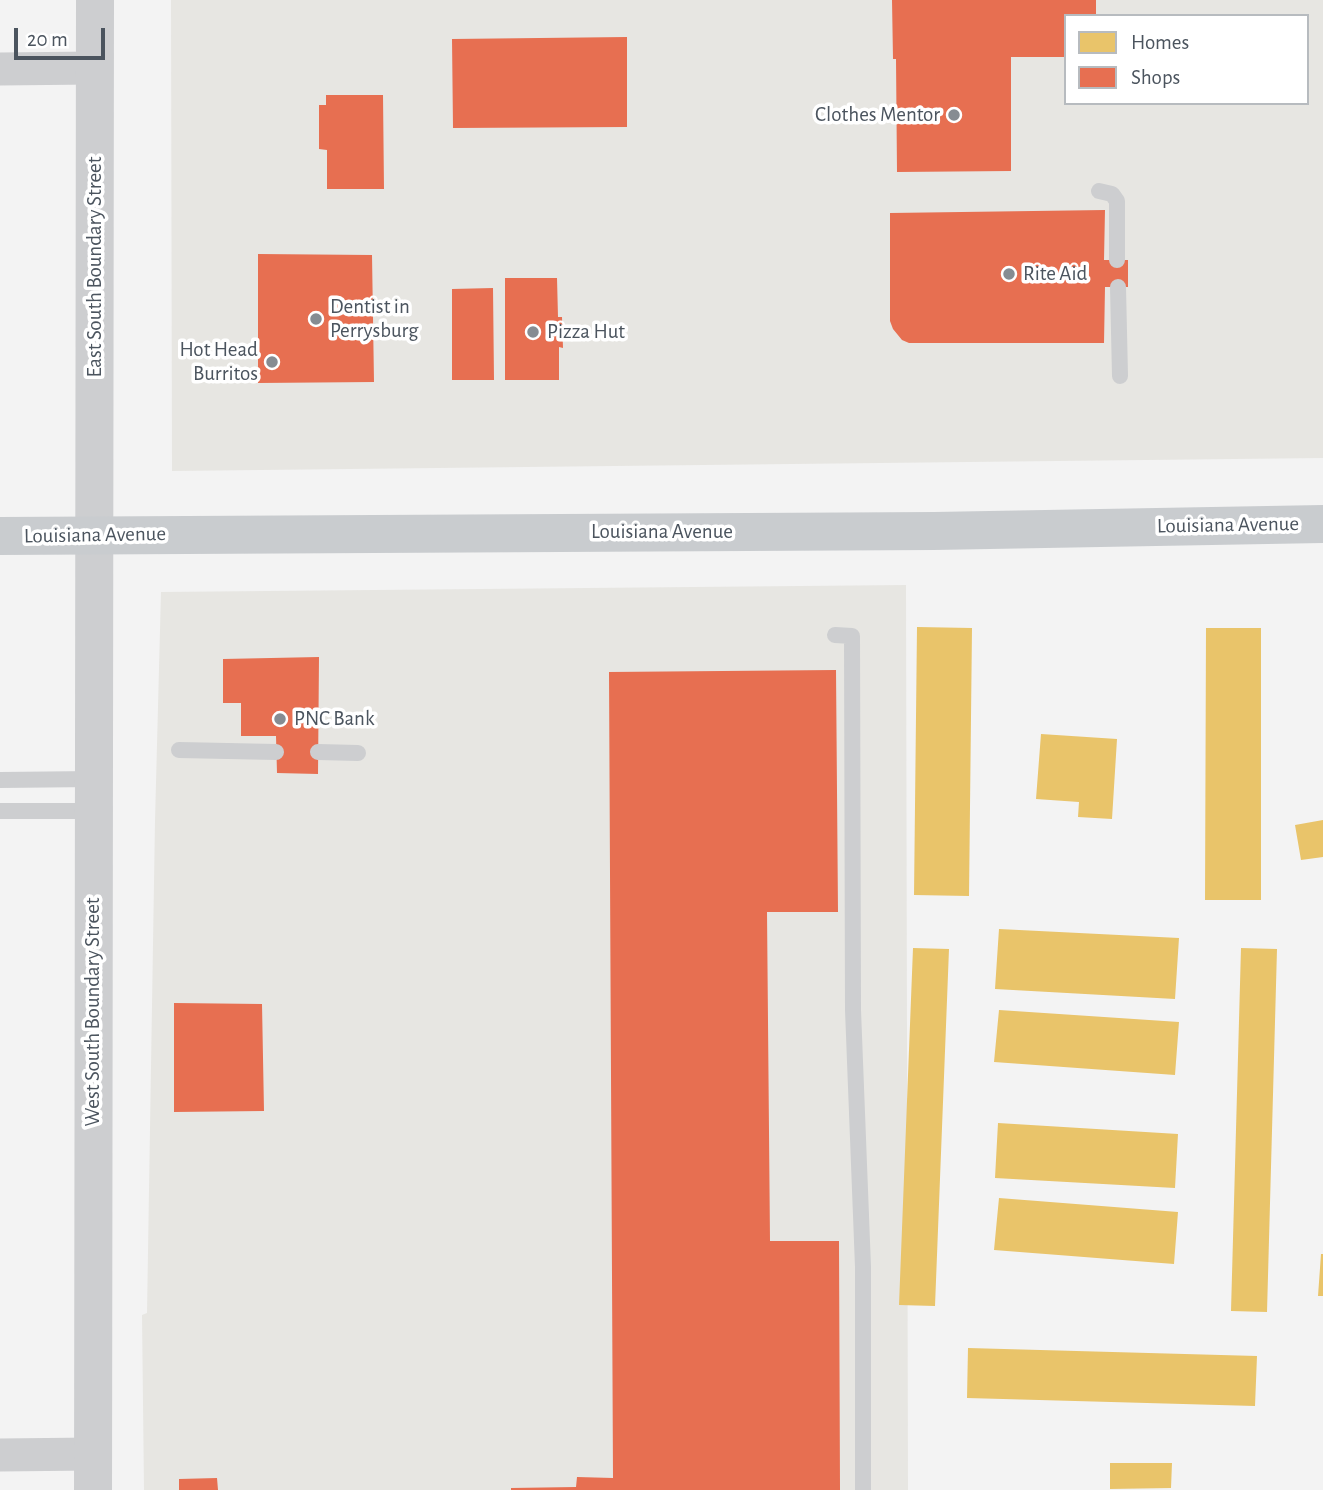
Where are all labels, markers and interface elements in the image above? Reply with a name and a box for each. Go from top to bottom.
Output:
scale bar [18,14,108,58]
legend [1064,14,1309,105]
text: 20 m [27,29,68,50]
text: Homes [1131,32,1189,53]
text: Shops [1131,67,1180,88]
place label: Clothes Mentor [815,102,940,128]
marker: Clothes Mentor [946,107,962,123]
street label: East South Boundary Street [82,157,108,377]
place label: Rite Aid [1023,261,1087,287]
marker: Rite Aid [1001,266,1017,282]
place label: Dentist in Perrysburg [330,294,419,344]
marker: Dentist in Perrysburg [308,311,324,327]
place label: Pizza Hut [547,319,625,345]
marker: Pizza Hut [525,324,541,340]
place label: Hot Head Burritos [179,337,258,387]
marker: Hot Head Burritos [264,354,280,370]
street label: Louisiana Avenue [1157,511,1299,539]
street label: Louisiana Avenue [591,519,733,545]
street label: Louisiana Avenue [24,521,166,549]
place label: PNC Bank [294,706,374,732]
marker: PNC Bank [272,711,288,727]
street label: West South Boundary Street [80,897,106,1127]

